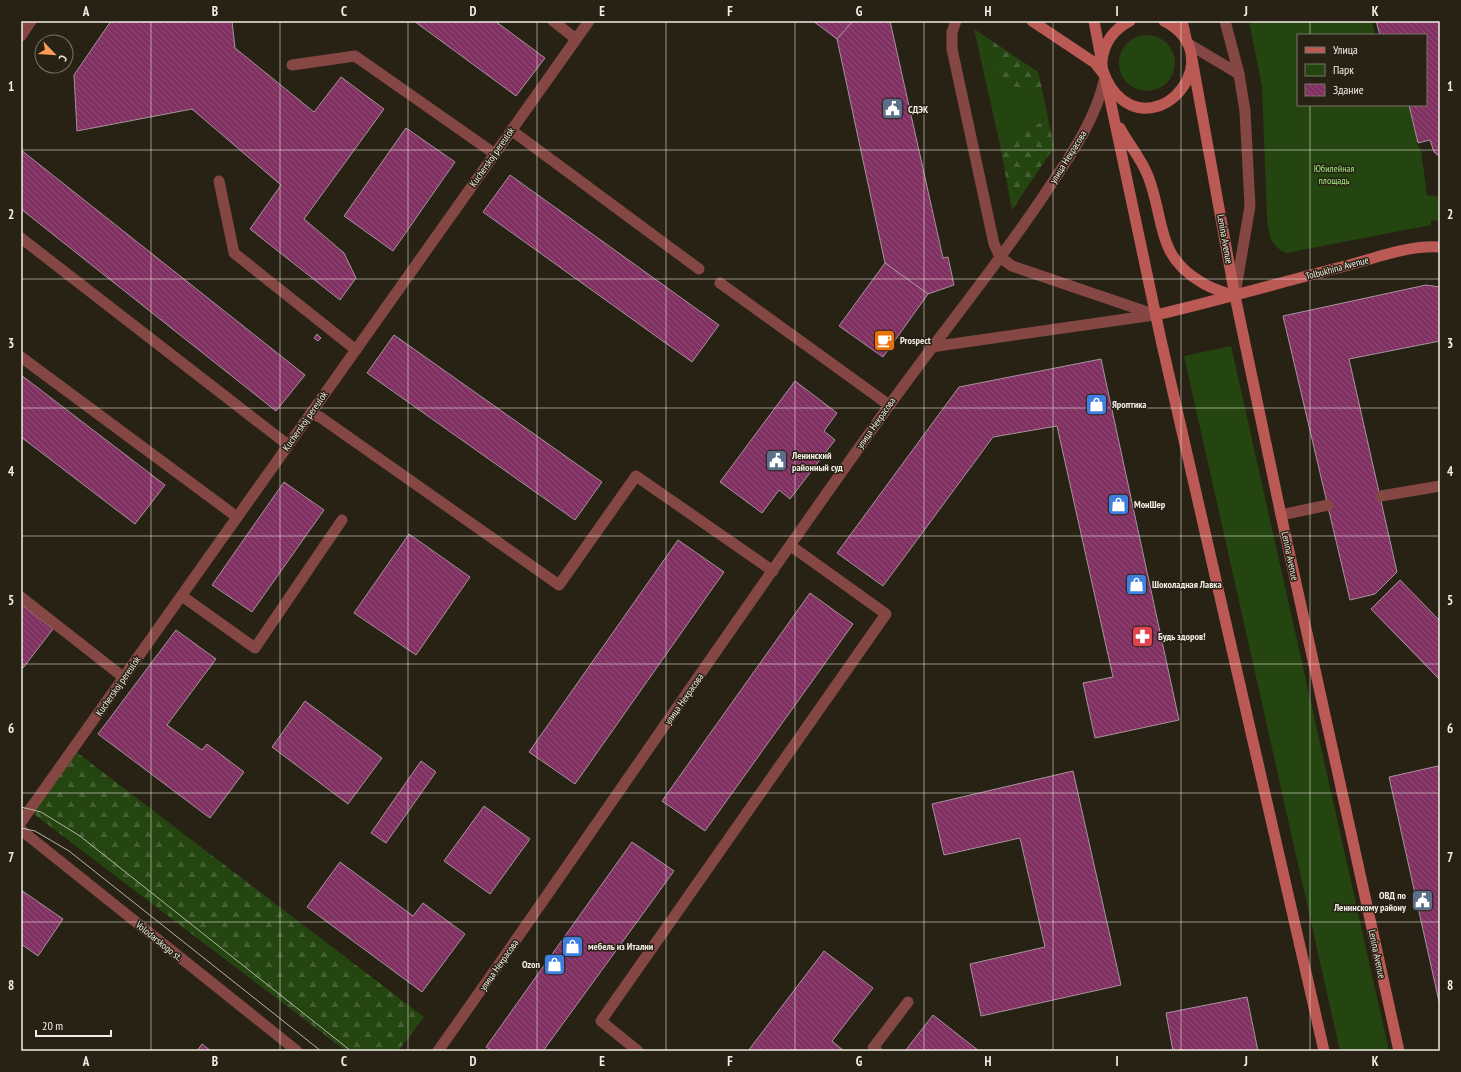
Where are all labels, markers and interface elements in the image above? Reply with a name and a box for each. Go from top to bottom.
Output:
text: A [82,3,90,20]
text: B [212,3,218,20]
text: C [341,3,347,20]
text: D [470,3,477,20]
text: E [599,3,605,20]
text: F [727,3,733,20]
text: G [856,3,863,20]
text: H [985,3,992,20]
text: I [1115,3,1119,20]
text: J [1243,3,1248,20]
text: K [1372,3,1379,20]
north arrow [34,34,74,74]
legend [1297,34,1427,106]
text: Улица [1333,42,1358,57]
text: С [56,53,70,63]
text: Парк [1333,62,1354,77]
text: 1 [8,78,14,95]
text: 1 [1447,78,1453,95]
text: Здание [1333,82,1364,97]
public building icon: СДЭК [879,96,905,122]
place label: СДЭК [908,103,929,116]
street label: Kucherskoj pereulok [467,125,517,189]
street label: улица Некрасова [1047,128,1089,186]
park label: Юбилейная площадь [1314,162,1354,187]
text: 2 [8,206,14,223]
text: 2 [1447,206,1453,223]
street label: Lenina Avenue [1214,213,1236,265]
street label: Tolbukhina Avenue [1304,253,1370,283]
cafe icon: Prospect [872,327,898,353]
place label: Prospect [900,334,931,347]
text: 3 [8,335,14,352]
text: 3 [1447,335,1453,352]
street label: Kucherskoj pereulok [280,389,330,453]
shop icon: Яроптика [1083,391,1109,417]
street label: улица Некрасова [853,395,899,451]
place label: Яроптика [1112,398,1146,411]
public building icon: Ленинский районный суд [764,448,790,474]
place label: Ленинский районный суд [791,449,843,474]
text: 4 [8,463,15,480]
text: 4 [1447,463,1454,480]
shop icon: МонШер [1105,491,1131,517]
place label: МонШер [1134,498,1166,511]
street label: Lenina Avenue [1278,530,1302,582]
shop icon: Шоколадная Лавка [1124,571,1150,597]
place label: Шоколадная Лавка [1152,578,1222,591]
text: 5 [8,592,14,609]
text: 5 [1447,592,1453,609]
pharmacy icon: Будь здоров! [1130,623,1156,649]
place label: Будь здоров! [1158,630,1206,643]
street label: Kucherskoj pereulok [93,654,143,718]
street label: улица Некрасова [661,671,707,727]
text: 6 [8,720,14,737]
text: 6 [1447,720,1453,737]
text: 7 [8,849,14,866]
text: 7 [1447,849,1453,866]
public building icon: ОВД по Ленинскому району [1409,888,1435,914]
place label: ОВД по Ленинскому району [1333,889,1407,914]
street label: Volodarskogo st. [132,918,185,964]
street label: Lenina Avenue [1365,928,1389,980]
shop icon: мебель из Италии [559,933,585,959]
street label: улица Некрасова [476,937,522,993]
place label: мебель из Италии [588,940,654,953]
shop icon: Ozon [542,951,568,977]
place label: Ozon [522,958,541,971]
text: 8 [8,977,14,994]
text: 8 [1447,977,1453,994]
scale bar [36,1012,111,1038]
text: 20 m [42,1018,63,1033]
text: A [82,1053,90,1070]
text: B [212,1053,218,1070]
text: C [341,1053,347,1070]
text: D [470,1053,477,1070]
text: E [599,1053,605,1070]
text: F [727,1053,733,1070]
text: G [856,1053,863,1070]
text: H [985,1053,992,1070]
text: I [1115,1053,1119,1070]
text: J [1243,1053,1248,1070]
text: K [1372,1053,1379,1070]

